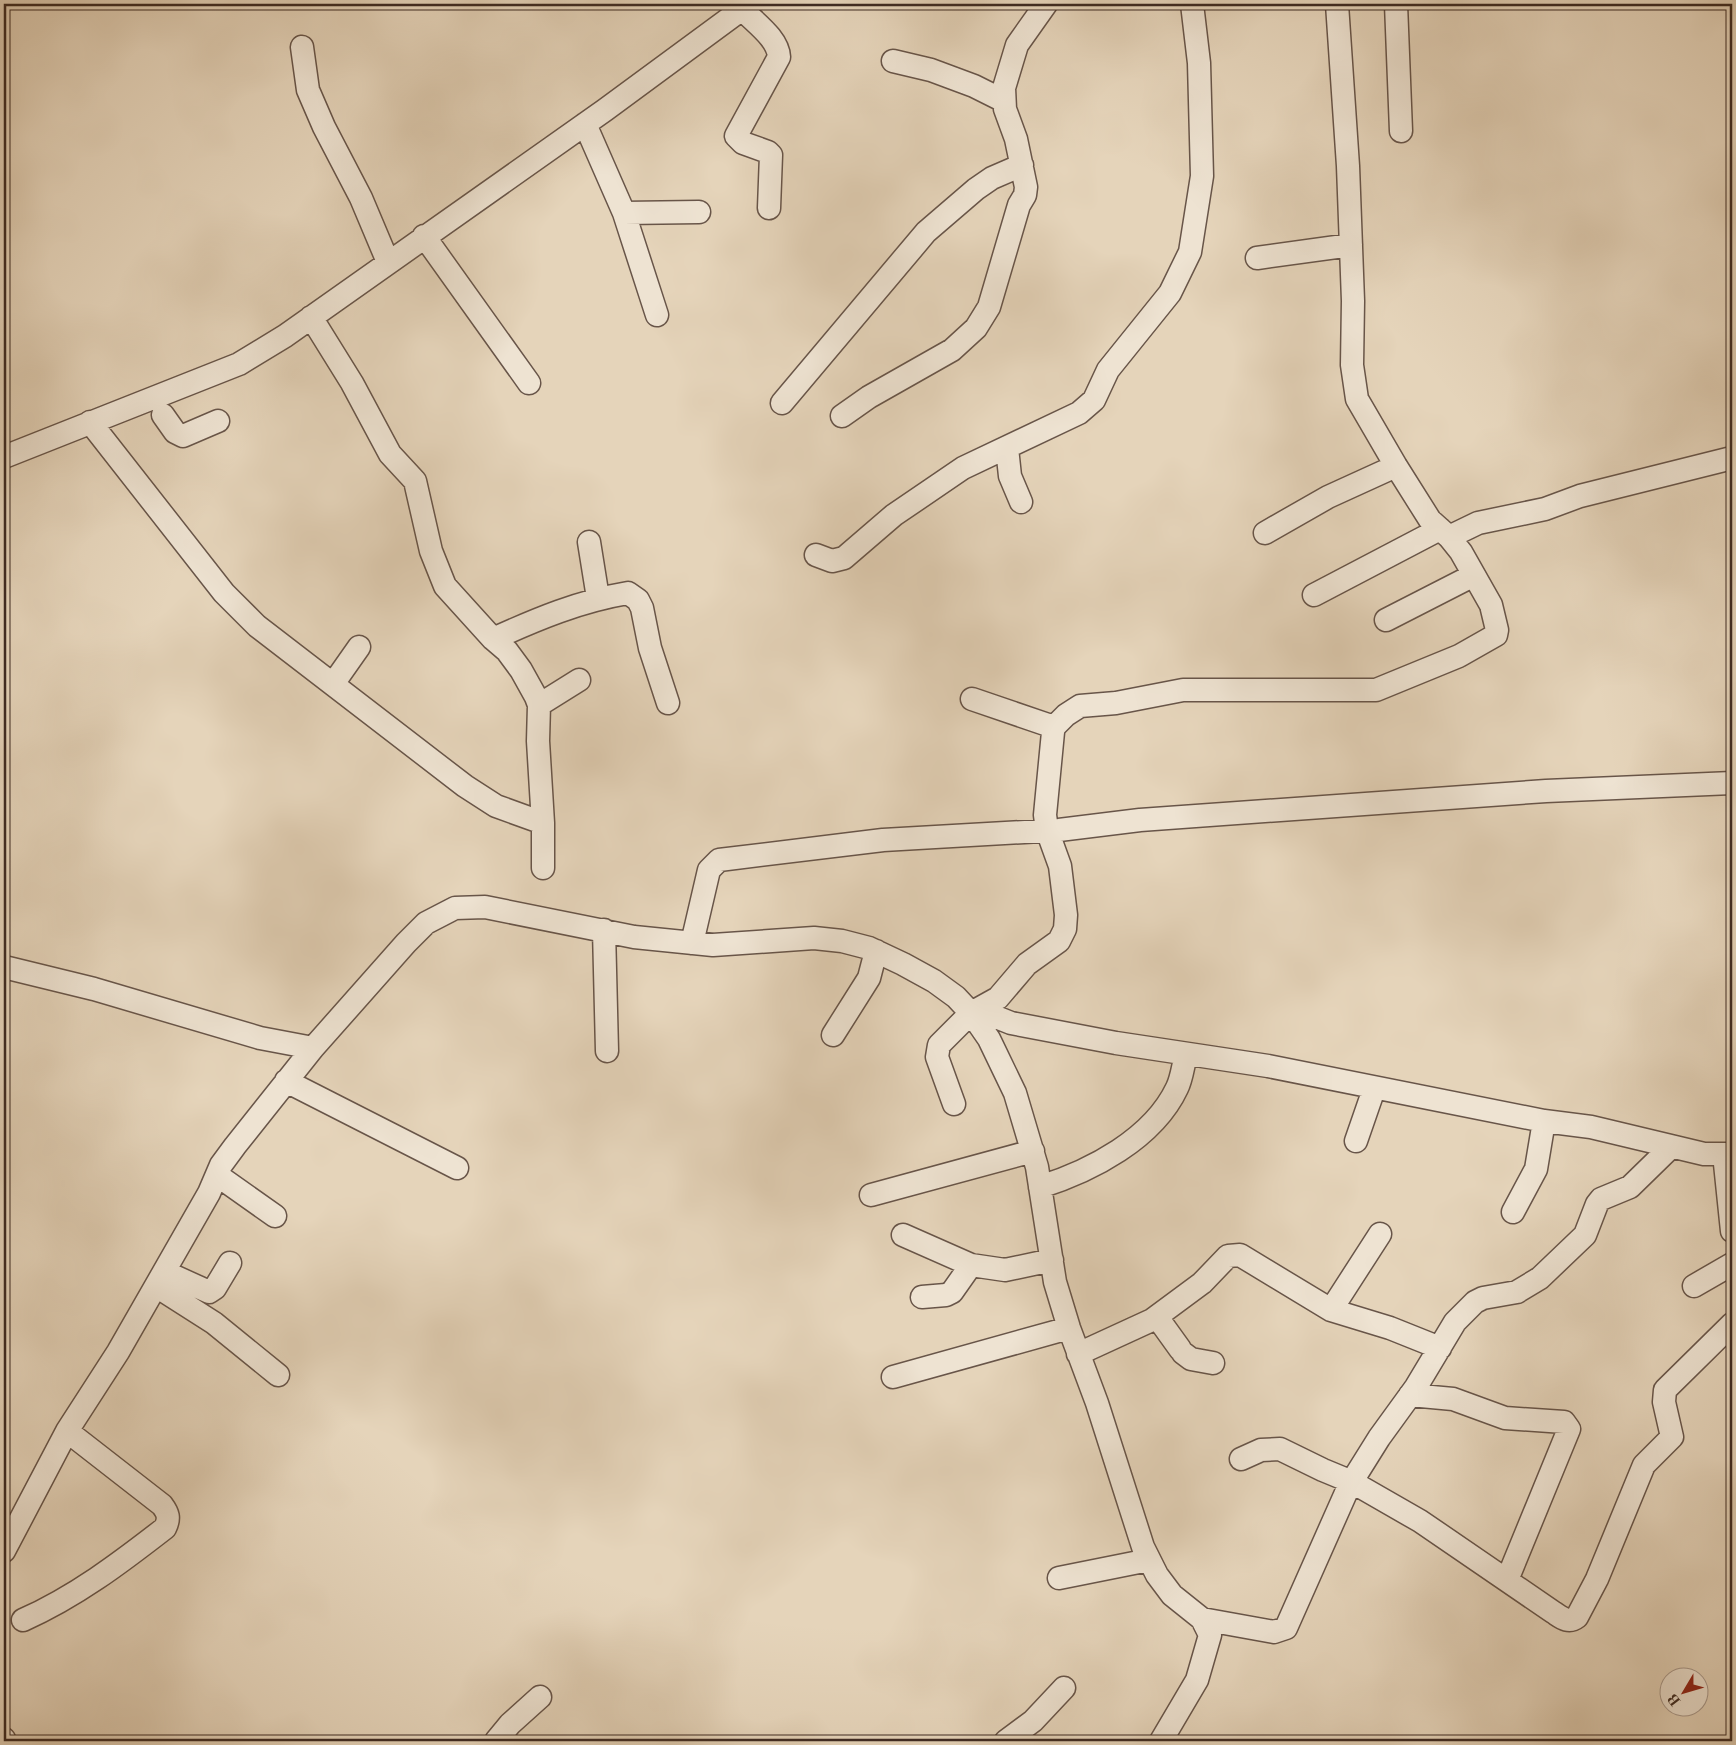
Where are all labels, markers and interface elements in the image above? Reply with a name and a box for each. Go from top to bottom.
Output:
north arrow [1658,1668,1708,1718]
text: B [1664,1690,1685,1709]

